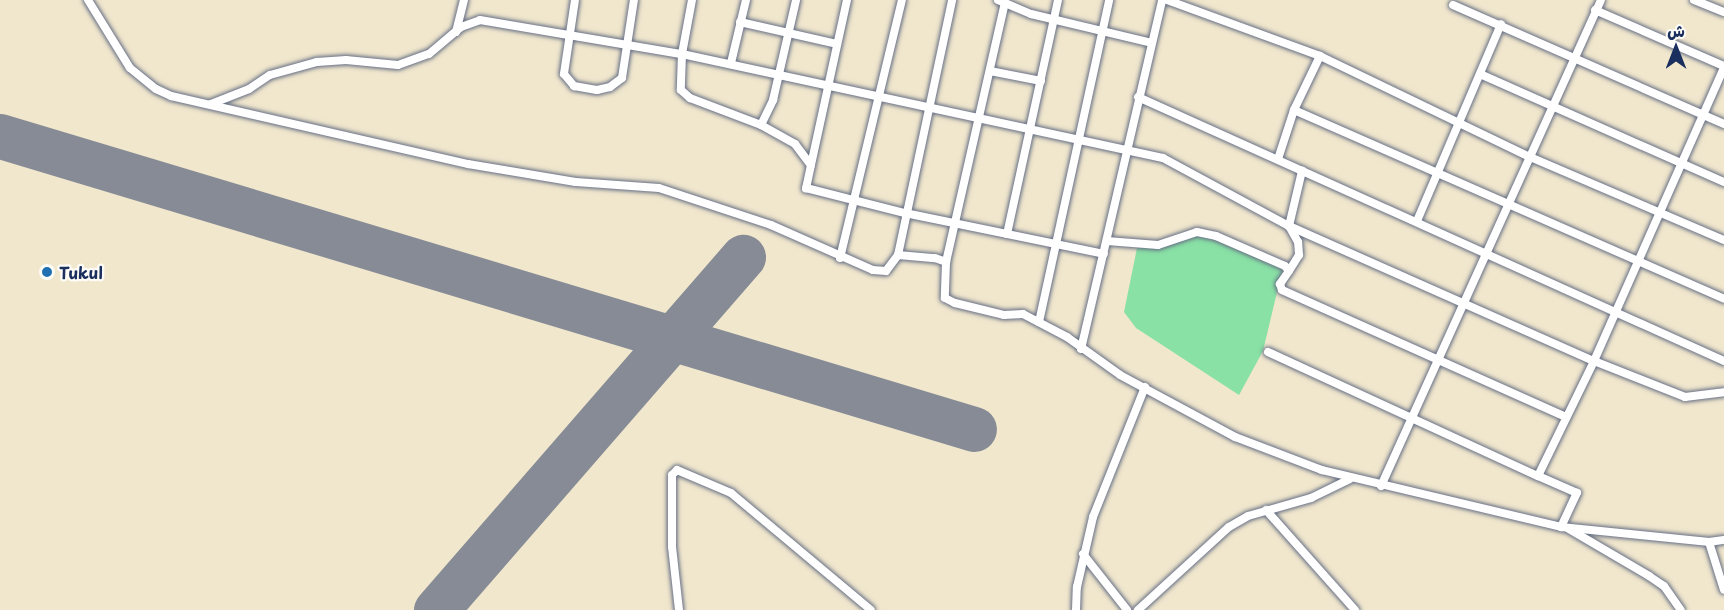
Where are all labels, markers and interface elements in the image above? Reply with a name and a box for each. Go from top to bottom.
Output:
north arrow [1646,18,1706,78]
text: ش [1667,18,1685,42]
place label: Tukul [59,262,103,282]
marker: Tukul [40,265,54,279]

